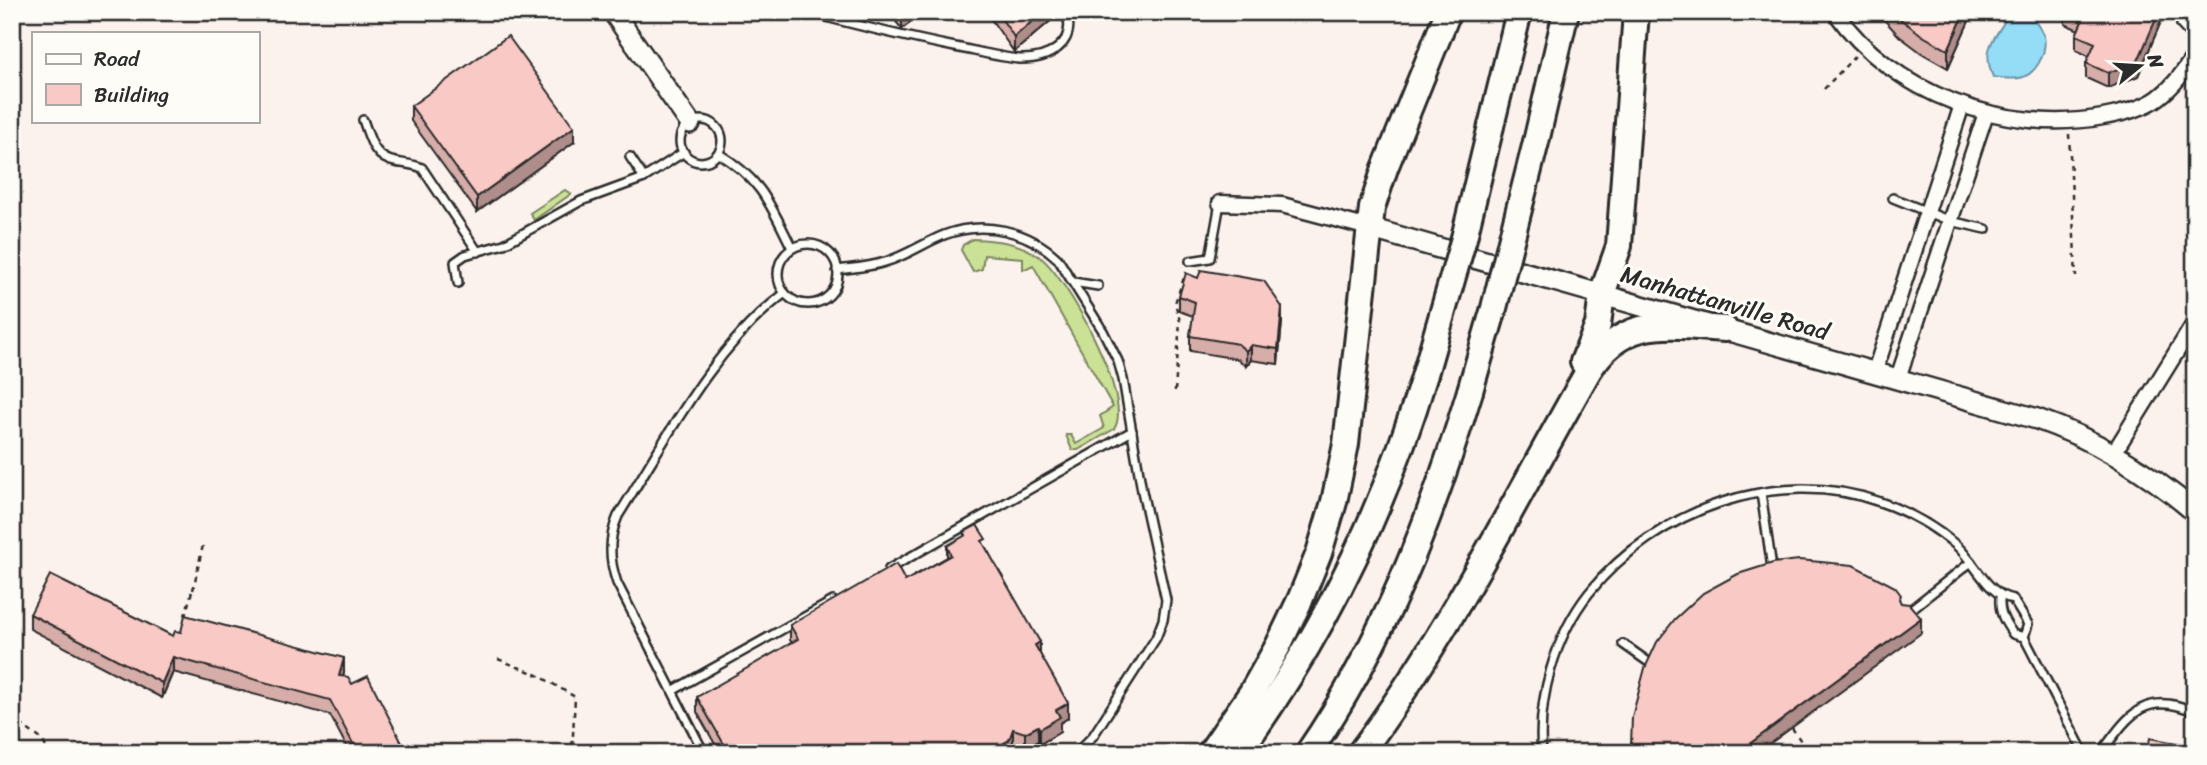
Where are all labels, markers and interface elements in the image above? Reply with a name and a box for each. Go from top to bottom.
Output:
legend [32,32,259,122]
north arrow [2106,32,2176,102]
text: Road [94,40,141,78]
text: N [2138,49,2174,73]
text: Building [94,76,170,114]
street label: Manhattanville Road [1616,253,1837,354]

